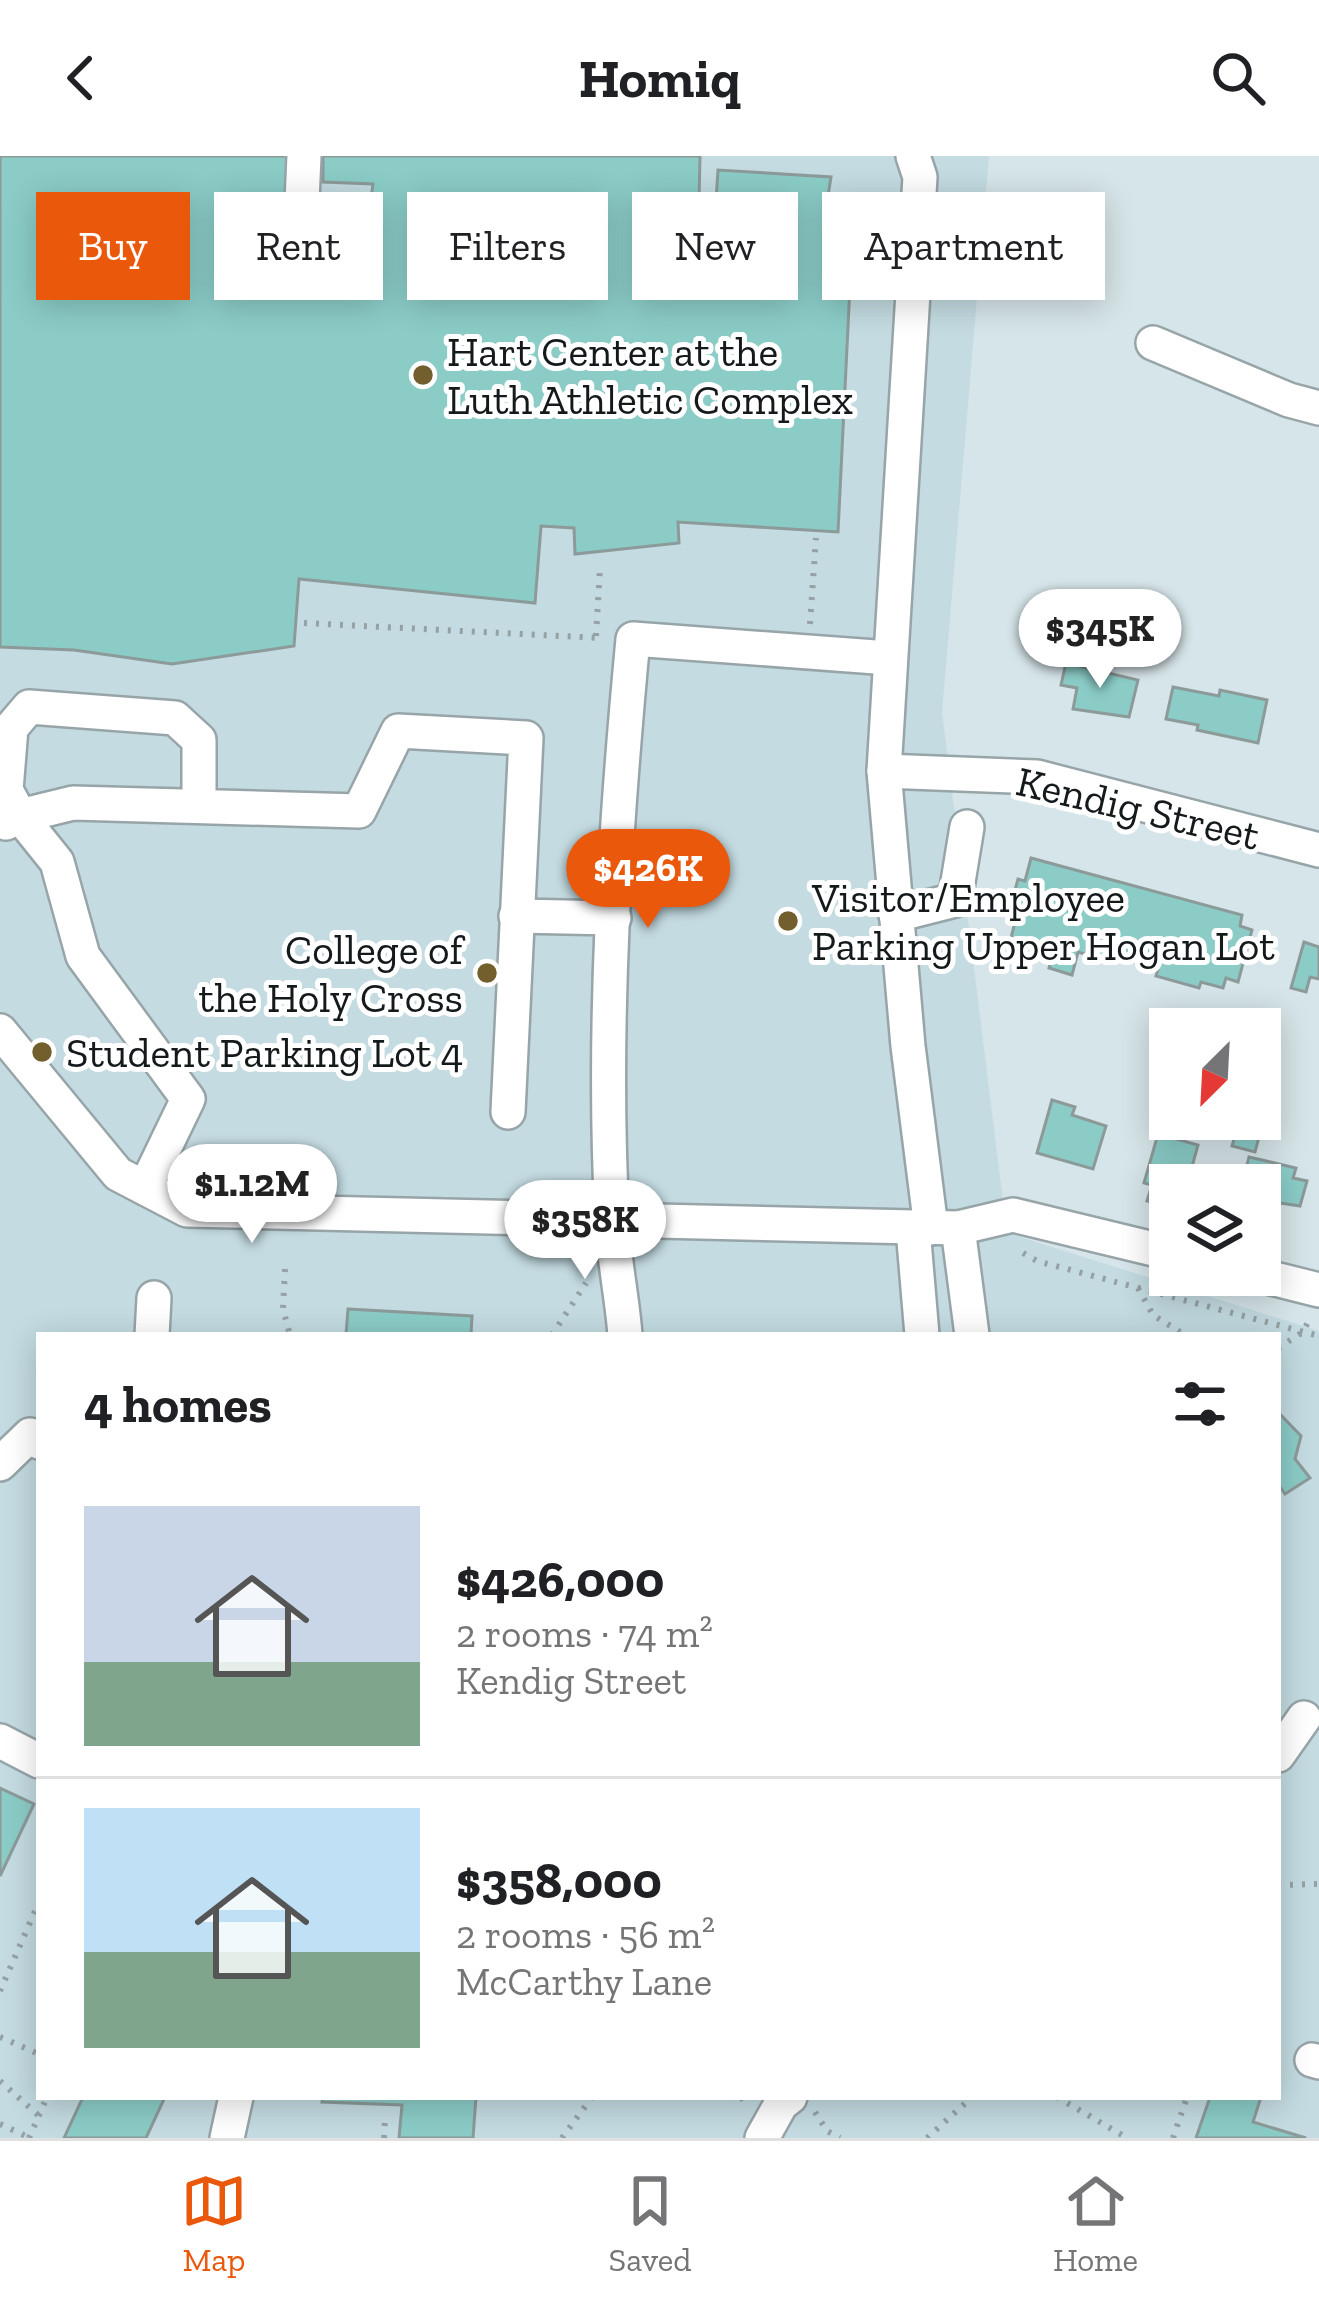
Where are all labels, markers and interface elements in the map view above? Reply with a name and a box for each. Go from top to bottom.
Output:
icon: back [48,45,114,111]
icon: search [1205,45,1271,111]
text: Homiq [579,46,740,111]
chip: Buy [36,192,190,300]
chip: Rent [214,192,383,300]
chip: Filters [407,192,608,300]
chip: New [632,192,798,300]
chip: Apartment [822,192,1105,300]
place label: Hart Center at the Luth Athletic Complex [447,326,853,425]
marker: Hart Center at the Luth Athletic Complex [410,362,436,388]
pin: $345K [1016,589,1184,691]
text: $345K [1046,604,1154,651]
street label: Kendig Street [1011,755,1265,861]
pin: $426K [564,829,732,931]
text: $426K [593,844,703,891]
place label: Visitor/Employee Parking Upper Hogan Lot [811,872,1275,971]
marker: Visitor/Employee Parking Upper Hogan Lot [775,908,801,934]
place label: College of the Holy Cross [199,924,466,1023]
marker: College of the Holy Cross [474,960,500,986]
north arrow [1149,1008,1281,1140]
map controls [1149,1008,1281,1296]
place label: Student Parking Lot 4 [66,1027,463,1078]
marker: Student Parking Lot 4 [29,1039,55,1065]
pin: $1.12M [154,1144,350,1246]
text: $1.12M [194,1159,310,1206]
button: layers [1149,1164,1281,1296]
pin: $358K [501,1180,669,1282]
text: $358K [531,1195,639,1242]
icon: filters [1167,1371,1233,1437]
text: 4 homes [84,1374,272,1435]
text: $426,000 [456,1549,664,1610]
icon: home [180,1554,324,1698]
text: 2 rooms · 74 m² [456,1610,713,1657]
text: Kendig Street [456,1657,686,1704]
text: $358,000 [456,1850,662,1911]
icon: home [180,1856,324,2000]
text: 2 rooms · 56 m² [456,1911,715,1958]
text: McCarthy Lane [456,1958,712,2005]
tab: Map [181,2168,247,2279]
tab: Saved [609,2168,691,2279]
tab: Home [1053,2168,1138,2279]

